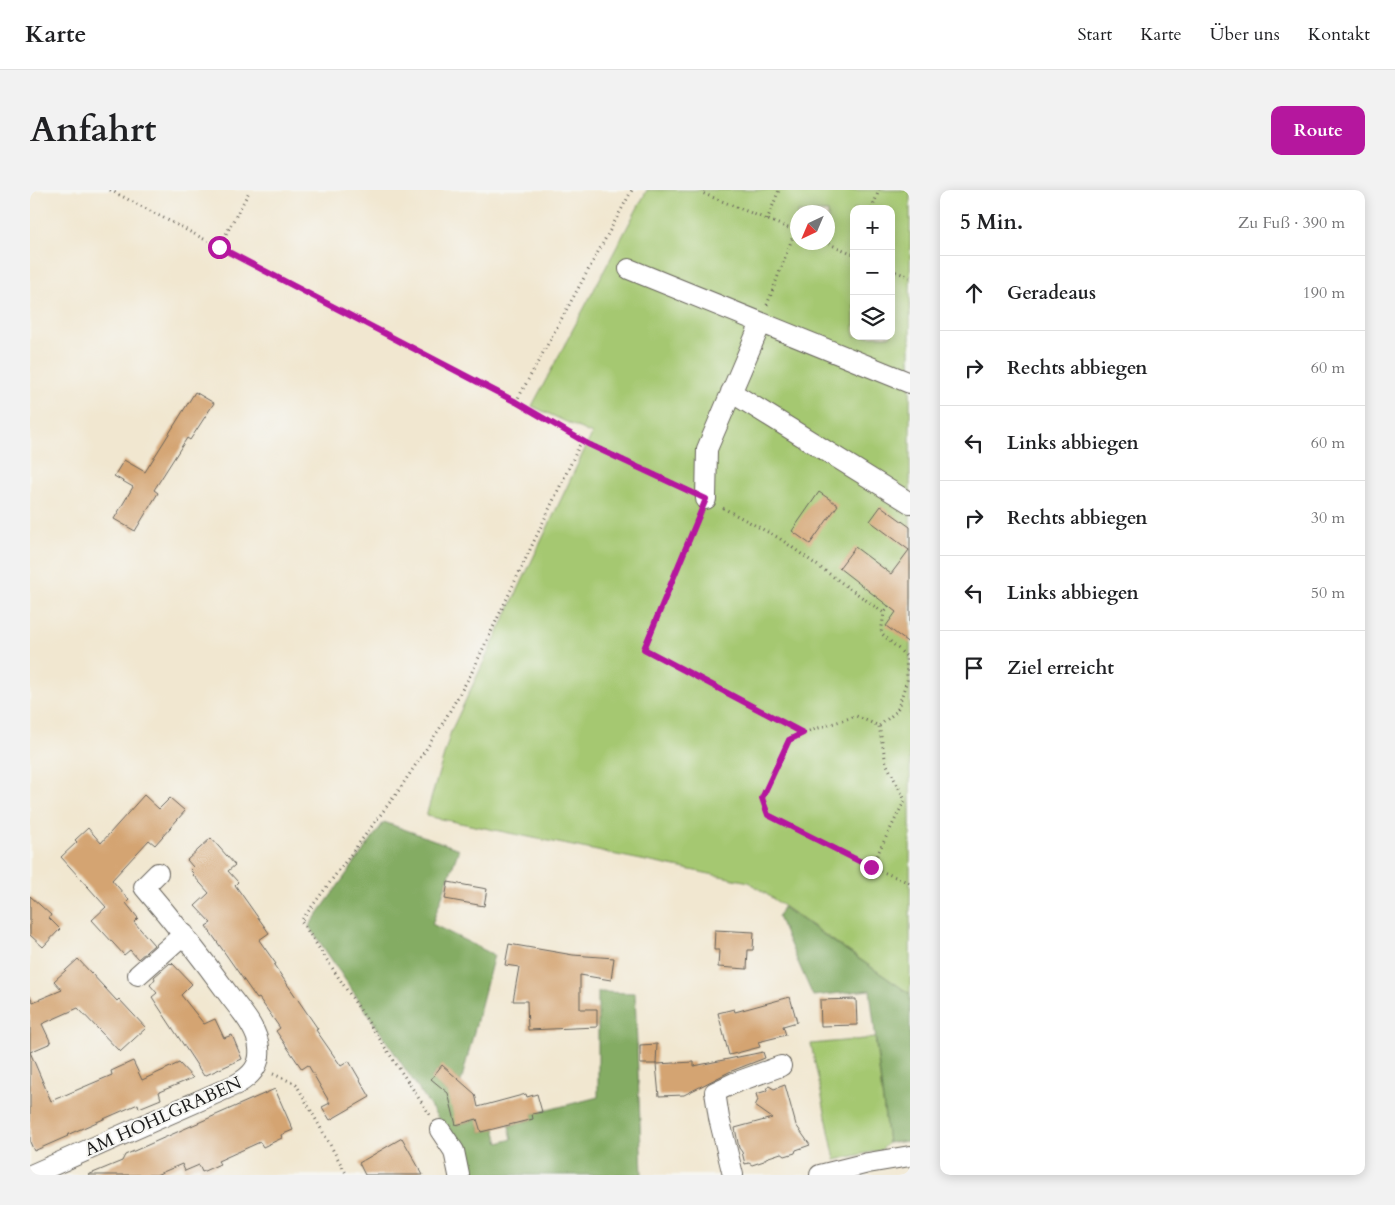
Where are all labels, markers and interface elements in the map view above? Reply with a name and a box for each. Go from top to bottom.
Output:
text: Karte [25,18,86,51]
text: Start [1077,22,1112,47]
text: Karte [1140,22,1182,47]
text: Über uns [1210,22,1280,47]
text: Kontakt [1308,22,1370,47]
text: Anfahrt [30,106,156,154]
button: Route [1271,106,1365,155]
north arrow [790,205,835,250]
map controls [850,205,895,340]
button: + [850,205,895,250]
text: 5 Min. [960,208,1023,237]
text: Zu Fuß · 390 m [1238,212,1345,234]
route start [208,236,231,259]
button: − [850,250,895,295]
icon: ahead [960,279,988,307]
text: Geradeaus [1007,280,1096,306]
text: 190 m [1303,282,1345,304]
button: layers [850,295,895,340]
icon: right [960,354,988,382]
text: Rechts abbiegen [1007,355,1148,381]
text: 60 m [1311,357,1345,379]
icon: left [960,429,988,457]
text: Links abbiegen [1007,430,1139,456]
text: 60 m [1311,432,1345,454]
icon: right [960,504,988,532]
text: Rechts abbiegen [1007,505,1148,531]
text: 30 m [1311,507,1345,529]
icon: left [960,579,988,607]
text: Links abbiegen [1007,580,1139,606]
text: 50 m [1311,582,1345,604]
icon: arrive [960,654,988,682]
text: Ziel erreicht [1007,655,1114,681]
route end [860,856,883,879]
street label: AM HOHLGRABEN [81,1070,246,1162]

